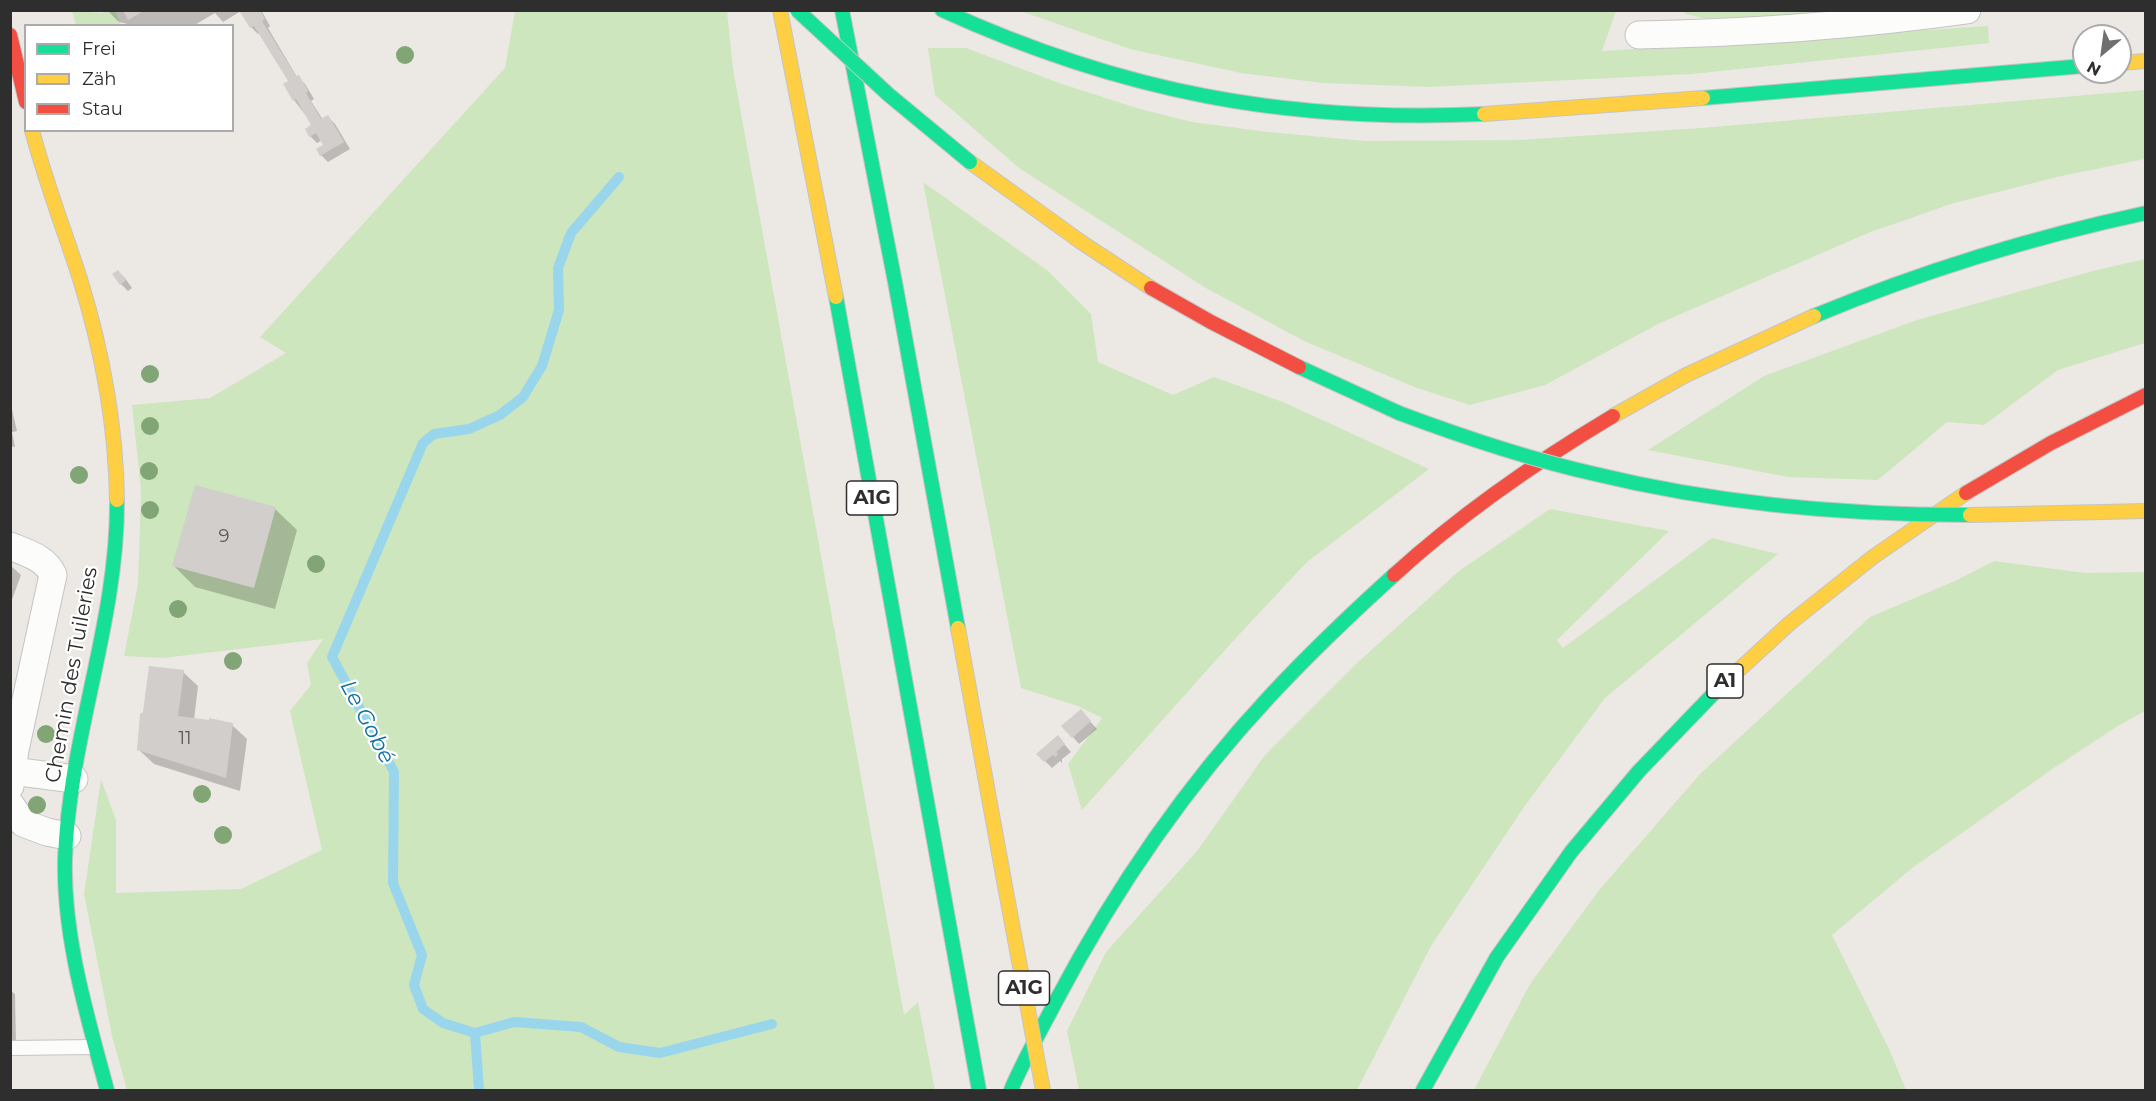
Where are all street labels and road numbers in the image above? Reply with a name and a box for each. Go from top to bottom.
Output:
road number: A1G [846,481,898,515]
street label: Chemin des Tuileries [41,565,103,785]
road number: A1 [1707,664,1743,698]
road number: A1G [998,971,1050,1005]

